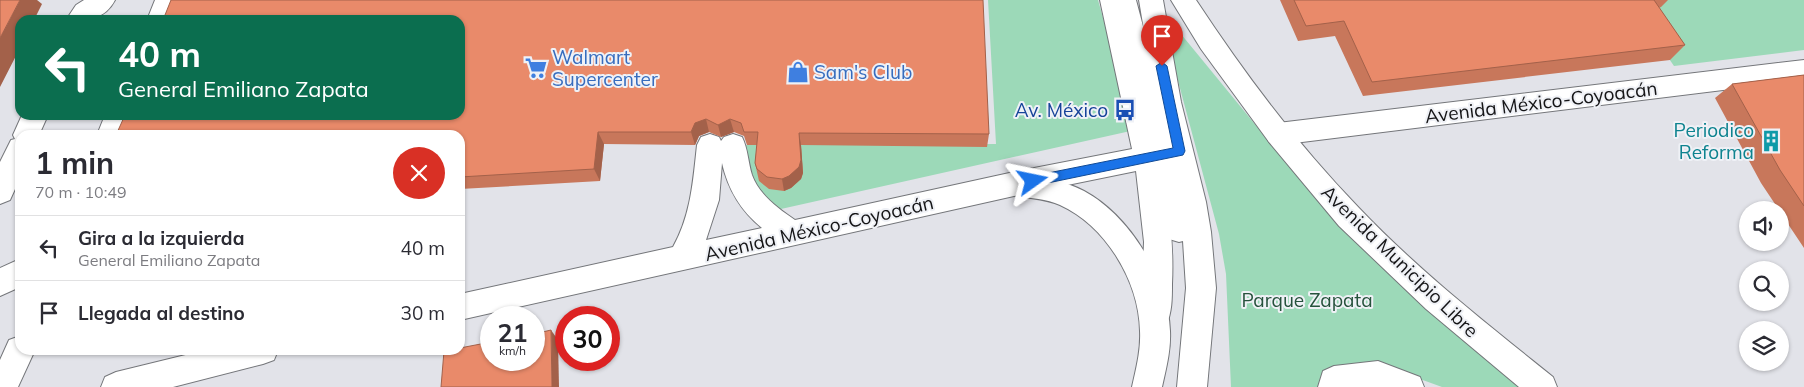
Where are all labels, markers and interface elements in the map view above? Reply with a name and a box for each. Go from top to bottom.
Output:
pin [1141,15,1183,66]
icon: arrive [1148,22,1176,50]
text: 40 m [118,32,201,76]
icon: left [35,35,100,100]
place label: Walmart Supercenter [552,45,658,91]
supermarket icon: Walmart Supercenter [523,55,549,81]
shop icon: Sam's Club [785,59,811,85]
place label: Sam's Club [814,60,912,84]
text: General Emiliano Zapata [118,75,369,103]
street label: Avenida México-Coyoacán [1423,76,1659,128]
bus stop icon: Av. México [1112,97,1138,123]
place label: Av. México [1015,98,1108,122]
place label: Periodico Reforma [1673,118,1754,164]
building icon: Periodico Reforma [1758,128,1784,154]
text: 1 min [35,144,114,182]
button: close [393,147,445,199]
position arrow [1006,154,1058,206]
street label: Avenida Municipio Libre [1316,180,1484,342]
text: 70 m · 10:49 [35,182,127,202]
street label: Avenida México-Coyoacán [702,190,936,266]
map controls [1739,201,1789,371]
button: sound [1739,201,1789,251]
text: Gira a la izquierda [78,226,244,250]
icon: left [35,234,63,262]
text: 40 m [401,236,445,260]
text: General Emiliano Zapata [78,250,260,270]
button: search [1739,261,1789,311]
park label: Parque Zapata [1241,288,1373,312]
icon: arrive [35,299,63,327]
text: Llegada al destino [78,301,245,325]
text: 30 m [401,301,445,325]
speed limit sign: 30 [555,306,620,371]
text: 21 [497,317,528,348]
button: layers [1739,321,1789,371]
text: km/h [499,343,526,358]

